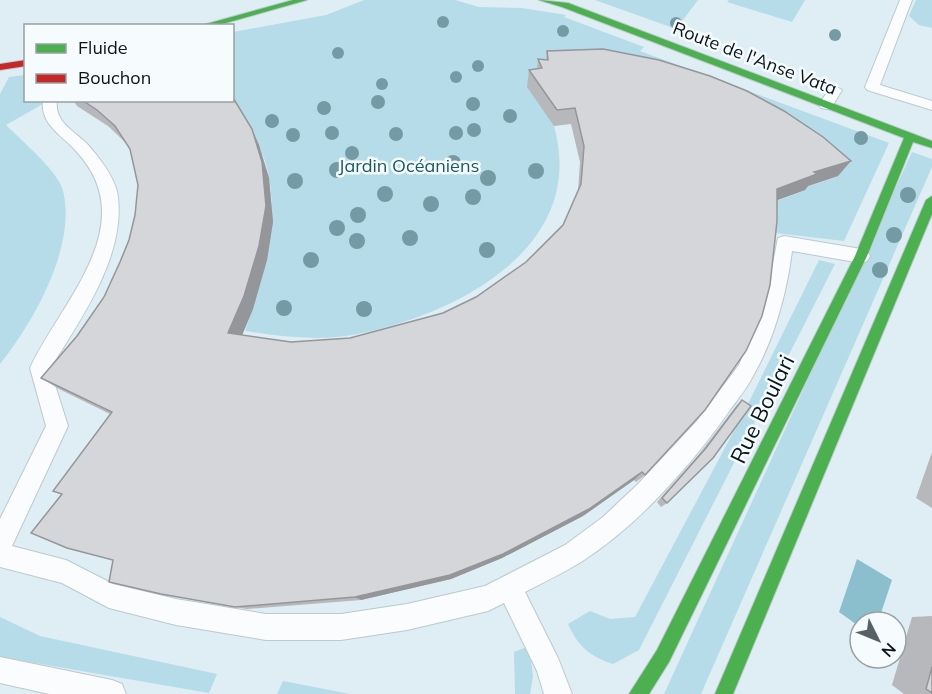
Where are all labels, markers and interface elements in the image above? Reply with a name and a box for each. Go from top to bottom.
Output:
street label: Route de l'Anse Vata [670,16,840,100]
legend [24,24,234,102]
text: Fluide [78,36,128,59]
text: Bouchon [78,66,151,89]
park label: Jardin Océaniens [339,154,479,177]
street label: Rue Boulari [724,350,800,468]
north arrow [848,610,908,670]
text: N [878,639,900,661]

